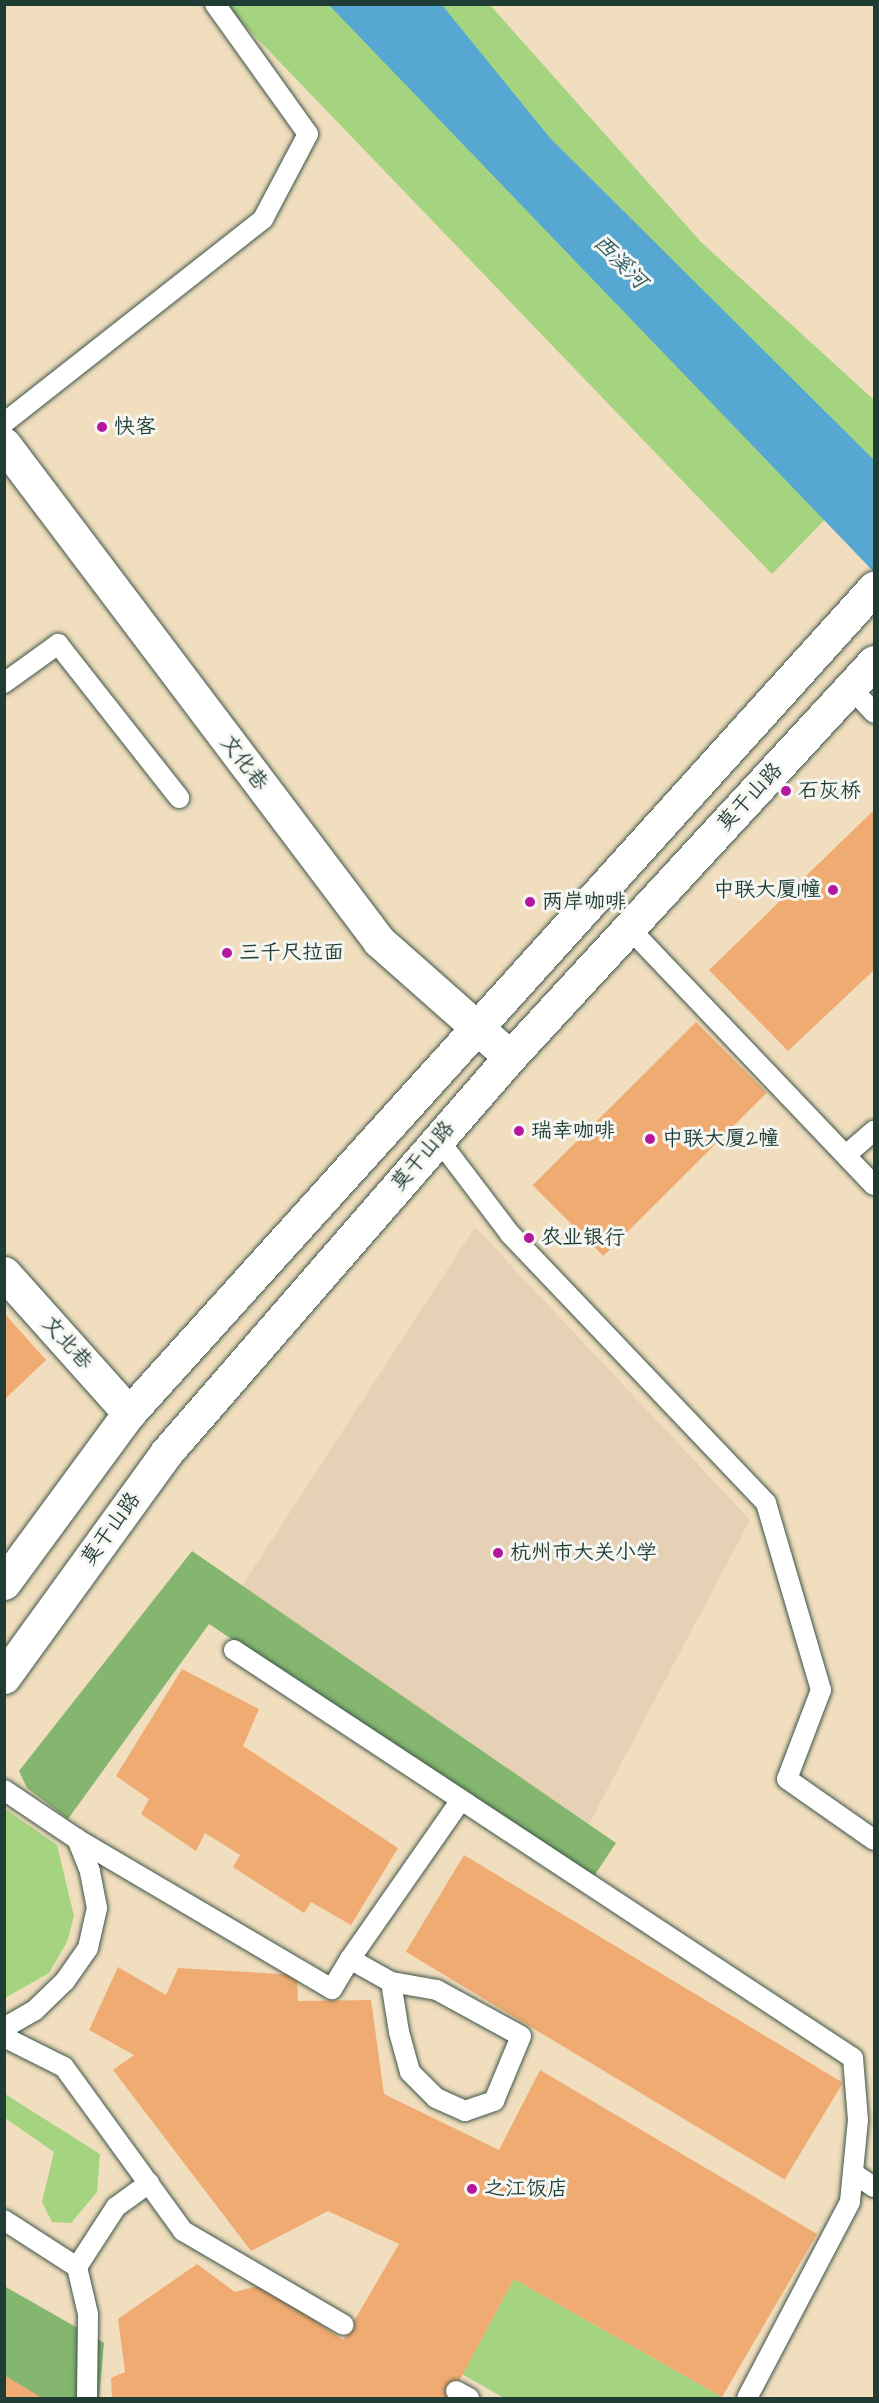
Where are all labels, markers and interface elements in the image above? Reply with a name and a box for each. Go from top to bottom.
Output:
water label: 西溪河 [587,229,653,295]
place label: 快客 [114,414,156,440]
marker: 快客 [95,420,109,434]
street label: 文化巷 [215,730,273,796]
street label: 莫干山路 [712,758,788,836]
place label: 石灰桥 [798,778,861,804]
marker: 石灰桥 [779,784,793,798]
place label: 中联大厦1幢 [713,877,821,903]
marker: 中联大厦1幢 [826,883,840,897]
place label: 两岸咖啡 [542,889,626,915]
marker: 两岸咖啡 [523,895,537,909]
place label: 三千尺拉面 [239,940,344,966]
marker: 三千尺拉面 [220,946,234,960]
street label: 莫干山路 [386,1116,460,1196]
place label: 瑞幸咖啡 [531,1118,615,1144]
marker: 瑞幸咖啡 [512,1124,526,1138]
place label: 中联大厦2幢 [662,1126,779,1152]
marker: 中联大厦2幢 [643,1132,657,1146]
place label: 农业银行 [541,1225,625,1251]
marker: 农业银行 [522,1231,536,1245]
street label: 文北巷 [37,1311,97,1375]
street label: 莫干山路 [76,1488,146,1570]
place label: 杭州市大关小学 [510,1540,657,1566]
marker: 杭州市大关小学 [491,1546,505,1560]
place label: 之江饭店 [484,2176,568,2202]
marker: 之江饭店 [465,2182,479,2196]

